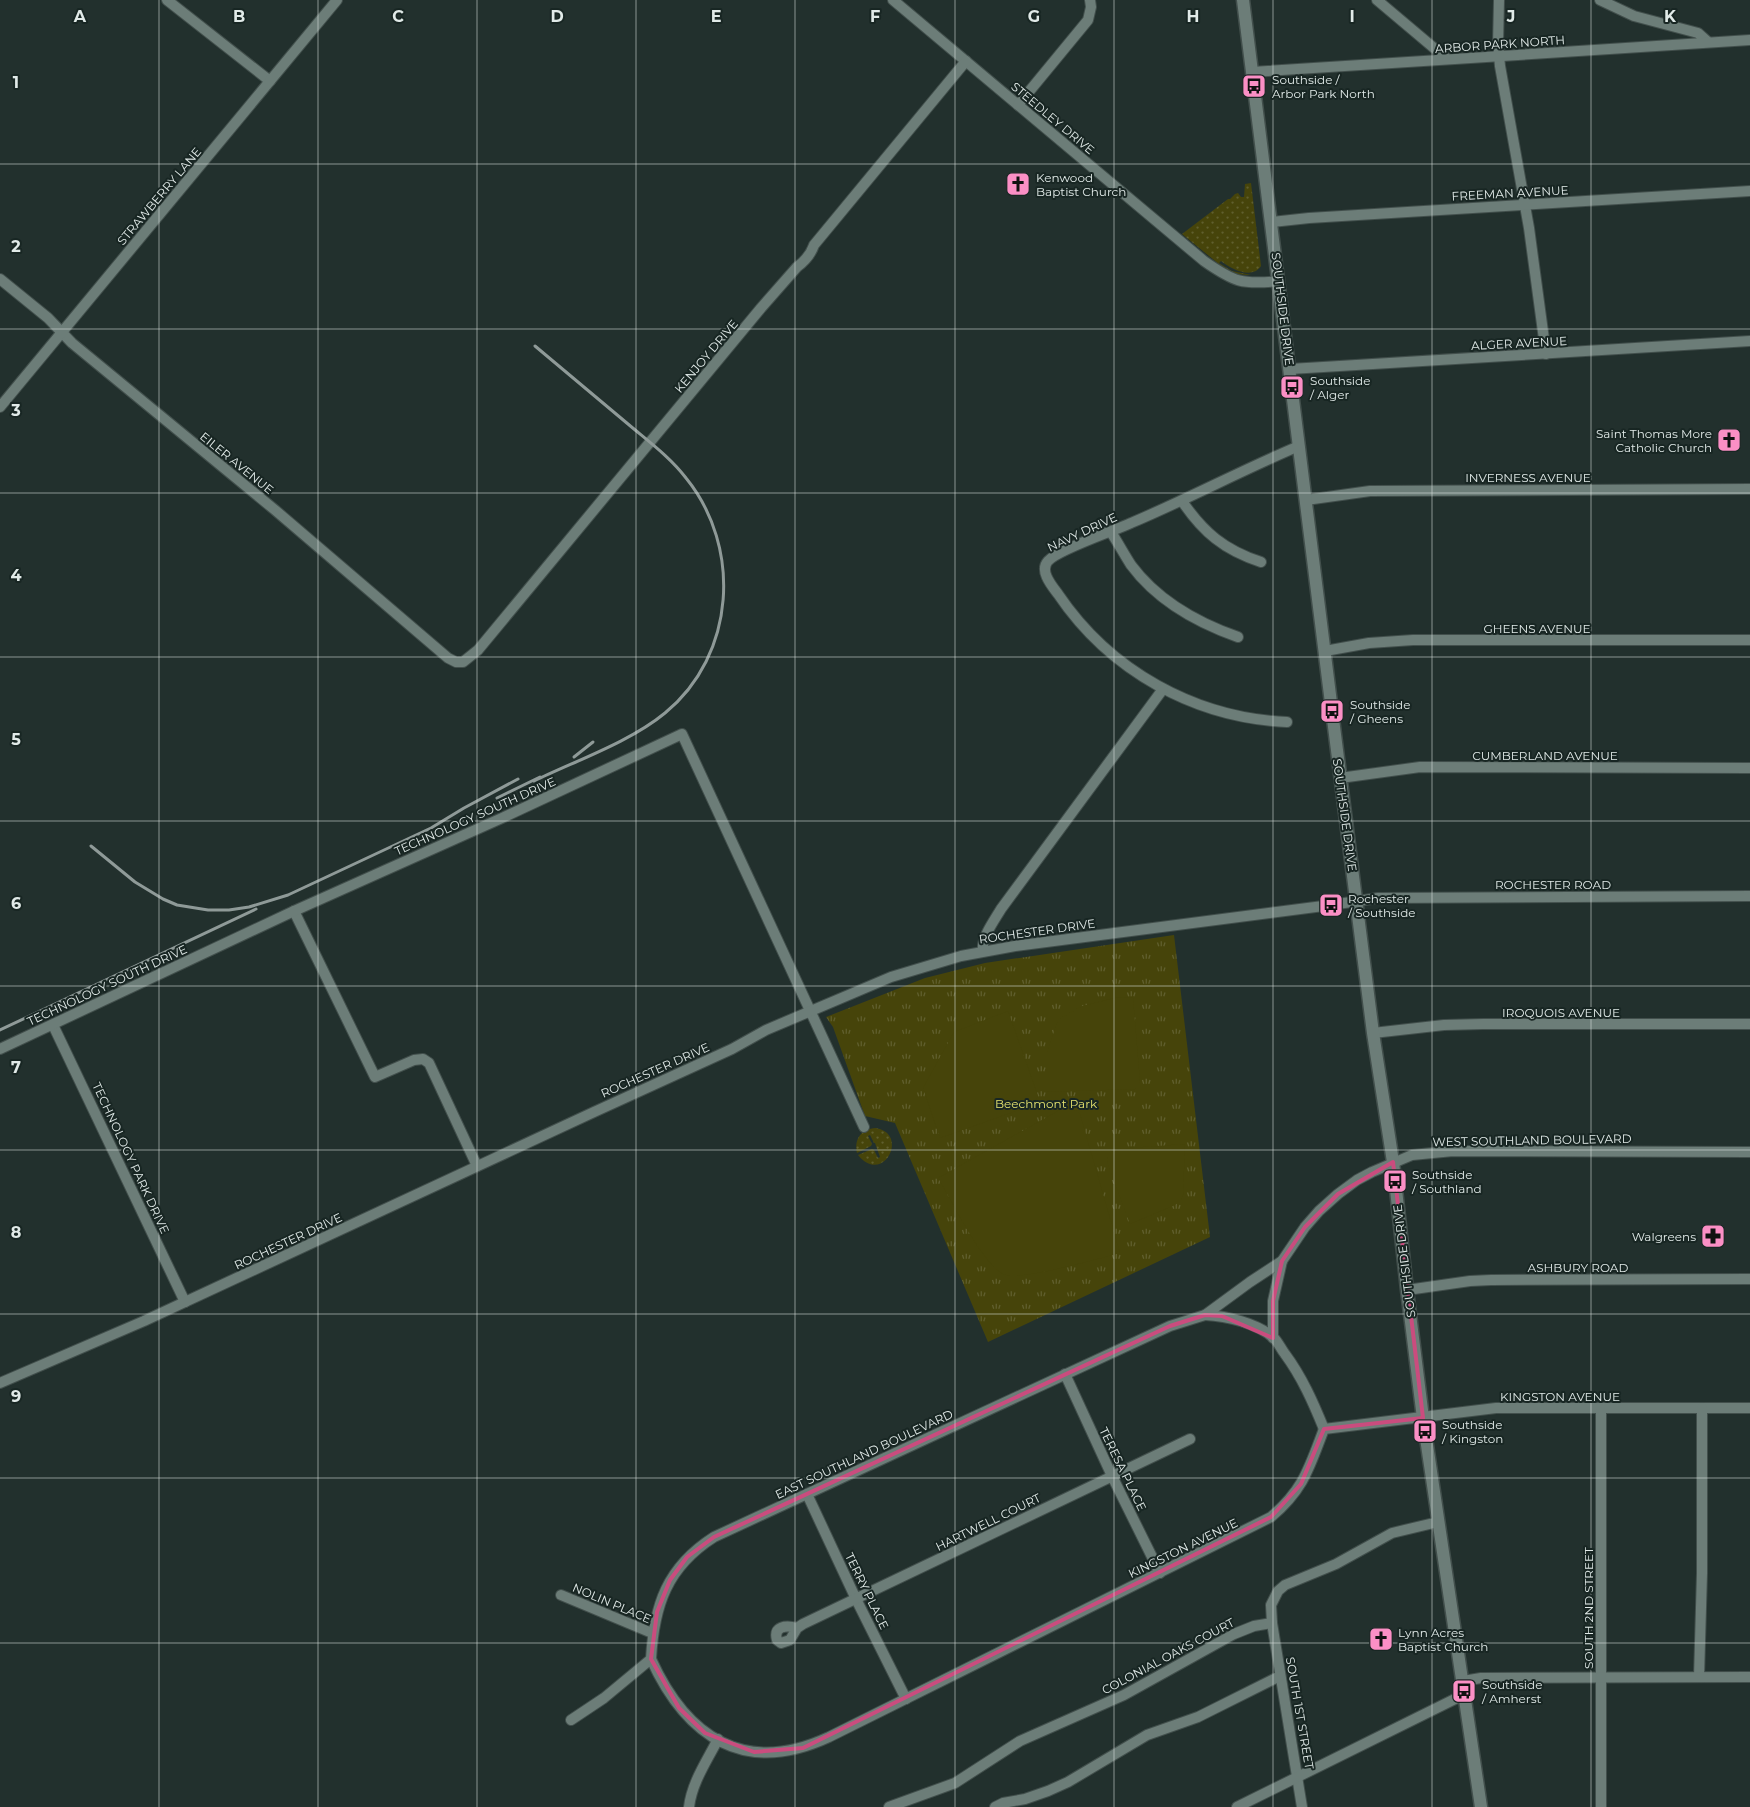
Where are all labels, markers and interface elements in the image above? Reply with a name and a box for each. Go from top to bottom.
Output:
text: A [73,7,87,26]
text: B [233,7,245,26]
text: C [392,7,404,26]
text: D [550,7,564,26]
text: E [711,7,721,26]
text: F [870,7,880,26]
text: G [1028,7,1040,26]
text: H [1187,7,1199,26]
text: I [1349,7,1355,26]
text: J [1506,7,1515,26]
text: K [1664,7,1677,26]
street label: ARBOR PARK NORTH [1434,32,1566,56]
place label: Southside / Arbor Park North [1272,72,1375,101]
text: 1 [13,73,19,92]
bus stop icon: Southside / Arbor Park North [1241,73,1267,99]
street label: STEEDLEY DRIVE [1008,79,1098,157]
street label: STRAWBERRY LANE [114,144,204,248]
place label: Kenwood Baptist Church [1036,170,1126,199]
church icon: Kenwood Baptist Church [1005,171,1031,197]
street label: FREEMAN AVENUE [1451,182,1569,204]
text: 2 [11,237,21,256]
street label: SOUTHSIDE DRIVE [1269,252,1297,366]
street label: KENJOY DRIVE [671,316,741,396]
street label: ALGER AVENUE [1471,333,1567,353]
place label: Southside / Alger [1309,373,1370,402]
bus stop icon: Southside / Alger [1279,374,1305,400]
text: 3 [10,401,21,420]
place label: Saint Thomas More Catholic Church [1596,426,1712,455]
church icon: Saint Thomas More Catholic Church [1716,427,1742,453]
street label: EILER AVENUE [197,429,277,497]
street label: INVERNESS AVENUE [1465,470,1591,485]
street label: NAVY DRIVE [1045,509,1119,555]
text: 4 [10,566,22,585]
street label: GHEENS AVENUE [1483,621,1591,636]
place label: Southside / Gheens [1349,697,1410,726]
bus stop icon: Southside / Gheens [1319,698,1345,724]
text: 5 [11,730,21,749]
street label: CUMBERLAND AVENUE [1472,748,1618,763]
street label: SOUTHSIDE DRIVE [1330,758,1360,872]
street label: TECHNOLOGY SOUTH DRIVE [392,774,558,858]
street label: ROCHESTER ROAD [1495,877,1611,892]
place label: Rochester / Southside [1347,891,1416,920]
bus stop icon: Rochester / Southside [1318,892,1344,918]
text: 6 [11,894,21,913]
street label: ROCHESTER DRIVE [978,915,1096,947]
street label: TECHNOLOGY SOUTH DRIVE [25,941,189,1029]
street label: IROQUOIS AVENUE [1502,1005,1620,1020]
street label: ROCHESTER DRIVE [598,1039,712,1101]
text: 7 [11,1058,21,1077]
street label: TECHNOLOGY PARK DRIVE [89,1080,173,1236]
park label: Beechmont Park [995,1096,1098,1111]
street label: WEST SOUTHLAND BOULEVARD [1432,1131,1632,1149]
place label: Southside / Southland [1411,1167,1482,1196]
bus stop icon: Southside / Southland [1382,1168,1408,1194]
street label: SOUTHSIDE DRIVE [1390,1204,1418,1318]
street label: ROCHESTER DRIVE [232,1209,344,1273]
text: 8 [11,1223,21,1242]
pharmacy icon: Walgreens [1700,1223,1726,1249]
place label: Walgreens [1632,1229,1696,1244]
street label: ASHBURY ROAD [1528,1260,1628,1275]
text: 9 [11,1387,21,1406]
street label: KINGSTON AVENUE [1500,1389,1620,1404]
street label: EAST SOUTHLAND BOULEVARD [773,1406,955,1502]
place label: Southside / Kingston [1441,1417,1503,1446]
bus stop icon: Southside / Kingston [1412,1418,1438,1444]
street label: TERESA PLACE [1096,1425,1150,1513]
street label: HARTWELL COURT [933,1490,1043,1554]
street label: KINGSTON AVENUE [1126,1515,1240,1581]
street label: SOUTH 2ND STREET [1581,1547,1596,1669]
street label: TERRY PLACE [842,1550,892,1632]
street label: NOLIN PLACE [570,1580,654,1626]
street label: COLONIAL OAKS COURT [1099,1615,1237,1697]
place label: Lynn Acres Baptist Church [1398,1625,1488,1654]
church icon: Lynn Acres Baptist Church [1368,1626,1394,1652]
street label: SOUTH 1ST STREET [1283,1656,1317,1771]
place label: Southside / Amherst [1481,1677,1542,1706]
bus stop icon: Southside / Amherst [1451,1678,1477,1704]

